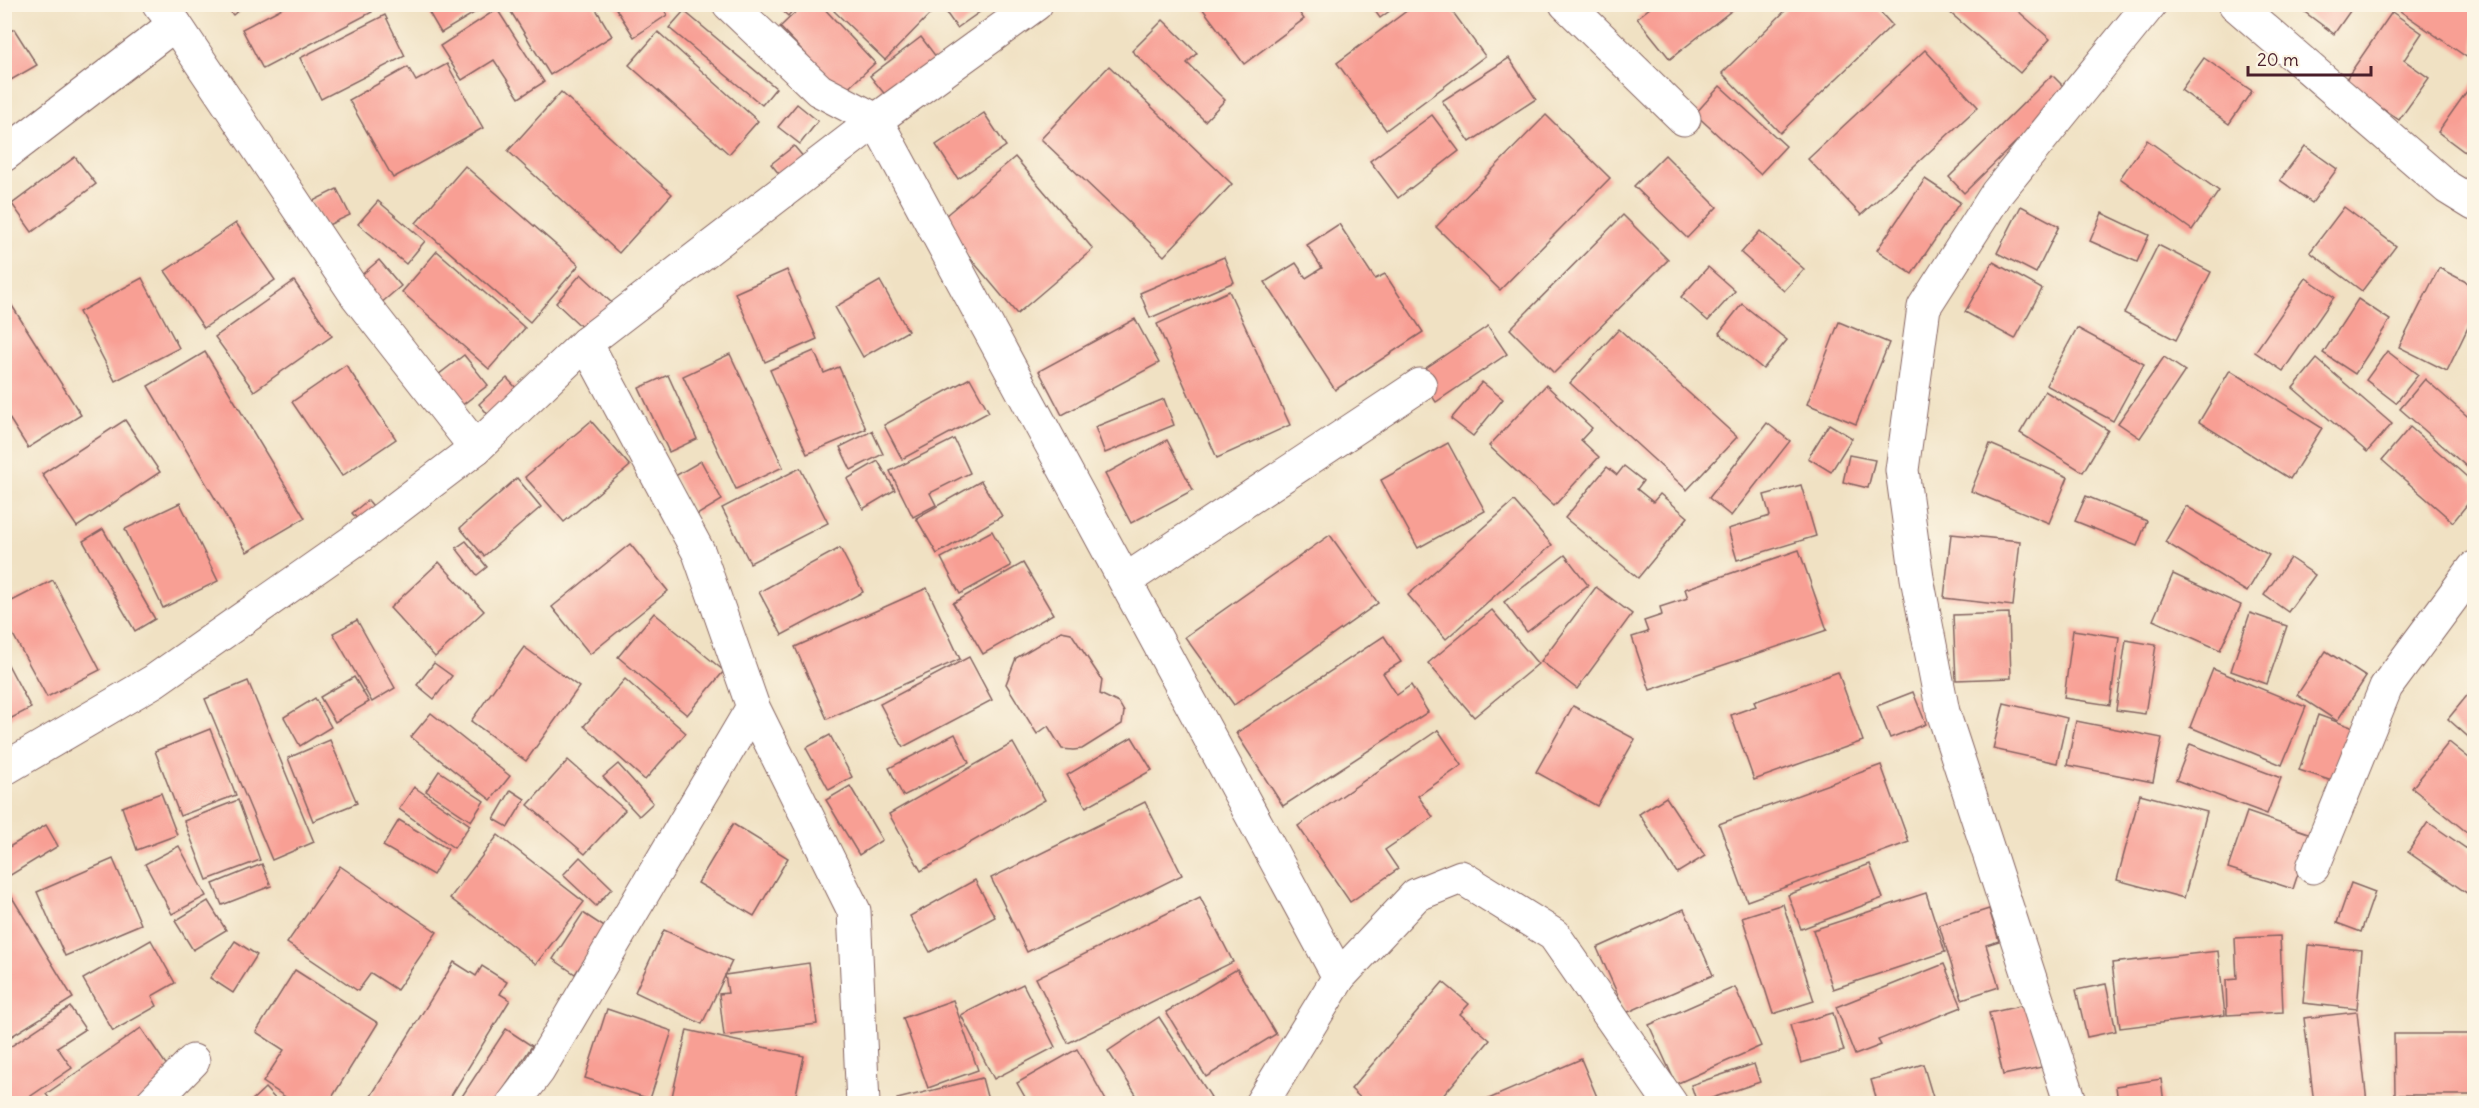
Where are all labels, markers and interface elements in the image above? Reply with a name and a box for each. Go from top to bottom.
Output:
scale bar [2248,39,2371,77]
text: 20 m [2257,48,2299,71]

